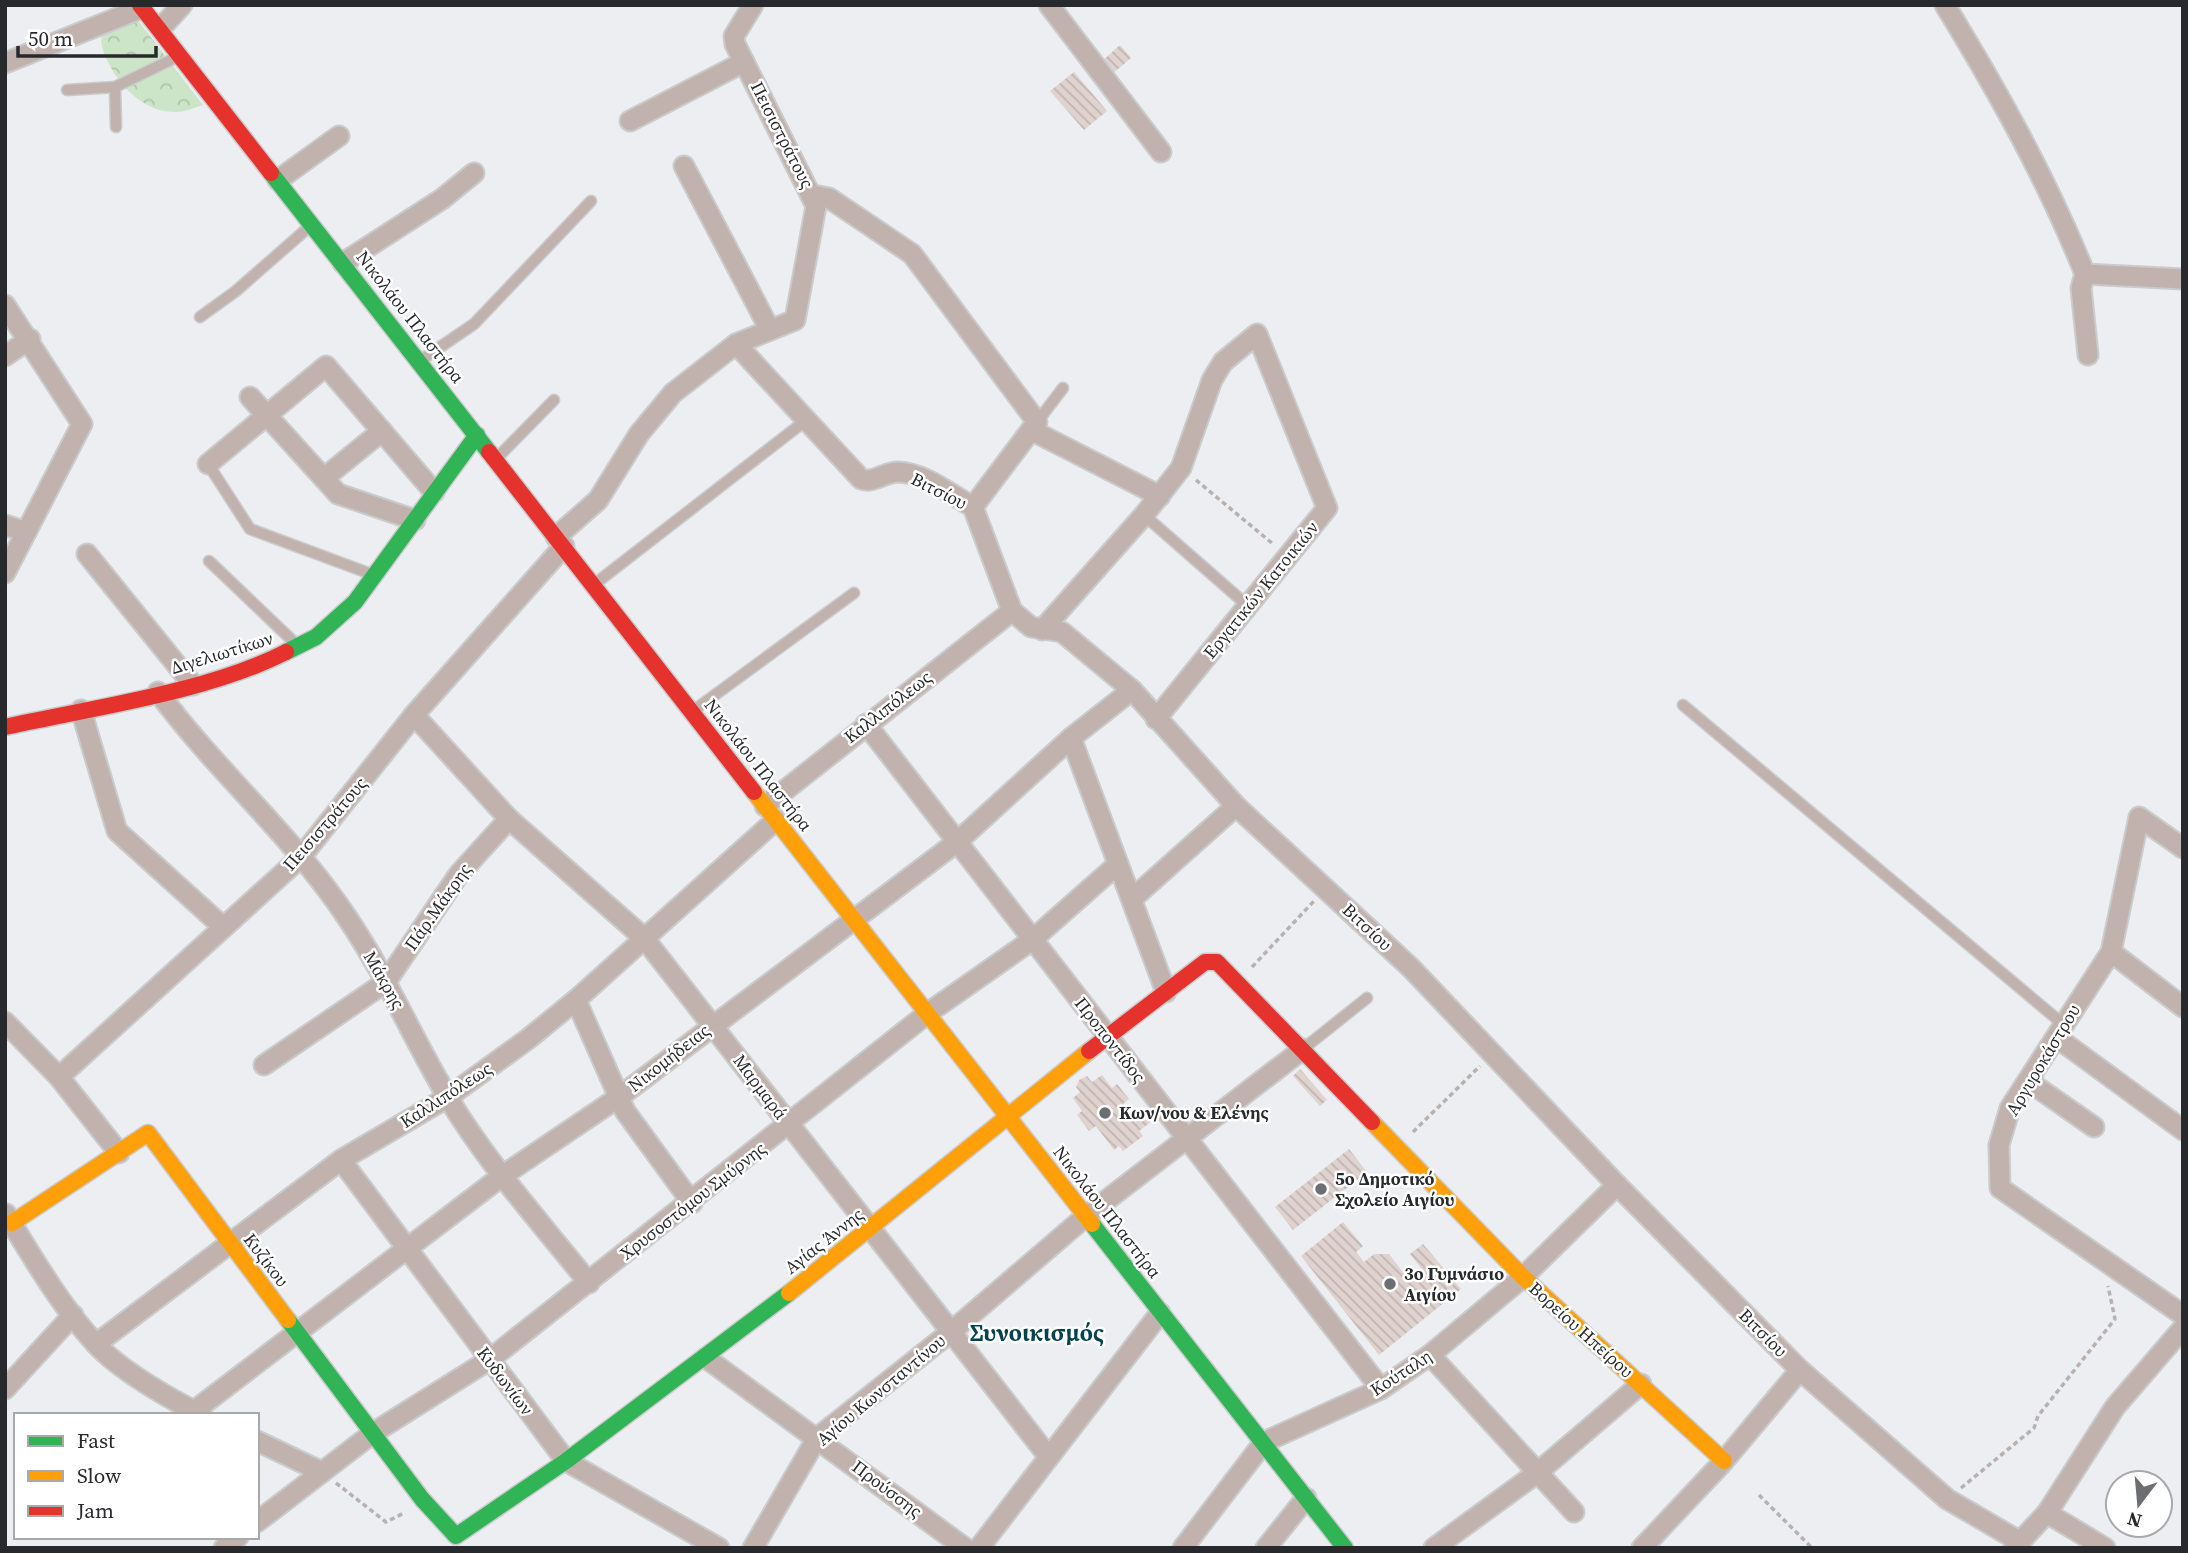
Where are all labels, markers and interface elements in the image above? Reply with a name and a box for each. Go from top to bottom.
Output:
scale bar [18,14,156,58]
text: 50 m [28,24,73,53]
street label: Πεισιστράτους [745,77,820,192]
street label: Νικολάου Πλαστήρα [351,245,470,388]
street label: Βιτσίου [907,466,971,515]
street label: Εργατικών Κατοικιών [1197,516,1324,664]
street label: Διγελιωτίκων [168,625,276,680]
street label: Καλλιπόλεως [839,664,937,749]
street label: Νικολάου Πλαστήρα [699,693,818,836]
street label: Πεισιστράτους [277,771,372,876]
street label: Πάρ.Μάκρης [398,858,477,955]
street label: Βιτσίου [1337,897,1398,956]
street label: Μάκρης [358,946,411,1013]
street label: Προποντίδος [1069,992,1152,1088]
street label: Αργυροκάστρου [1999,999,2086,1120]
street label: Νικομήδειας [622,1018,715,1098]
street label: Μαρμαρά [728,1049,793,1124]
street label: Καλλιπόλεως [395,1056,497,1134]
place label: Κων/νου & Ελένης [1119,1100,1269,1125]
marker: Κων/νου & Ελένης [1097,1105,1113,1121]
street label: Χρυσοστόμου Σμύρνης [615,1136,771,1266]
street label: Νικολάου Πλαστήρα [1048,1140,1167,1283]
place label: 5ο Δημοτικό Σχολείο Αιγίου [1335,1166,1455,1212]
marker: 5ο Δημοτικό Σχολείο Αιγίου [1313,1181,1329,1197]
street label: Αγίας Άννης [779,1202,868,1279]
street label: Κυζίκου [238,1228,295,1292]
place label: 3ο Γυμνάσιο Αιγίου [1404,1261,1504,1307]
marker: 3ο Γυμνάσιο Αιγίου [1382,1276,1398,1292]
street label: Βορείου Ηπείρου [1524,1276,1639,1383]
street label: Βιτσίου [1734,1303,1793,1362]
district label: Συνοικισμός [970,1316,1104,1349]
street label: Αγίου Κωνσταντίνου [811,1328,951,1451]
street label: Κυδωνίων [471,1341,540,1420]
street label: Κούταλη [1365,1343,1436,1402]
legend [14,1413,259,1539]
text: Fast [77,1426,115,1455]
street label: Προύσσης [847,1454,927,1523]
text: Slow [77,1461,121,1490]
north arrow [2104,1469,2174,1539]
text: Jam [76,1496,114,1525]
text: N [2124,1506,2145,1535]

